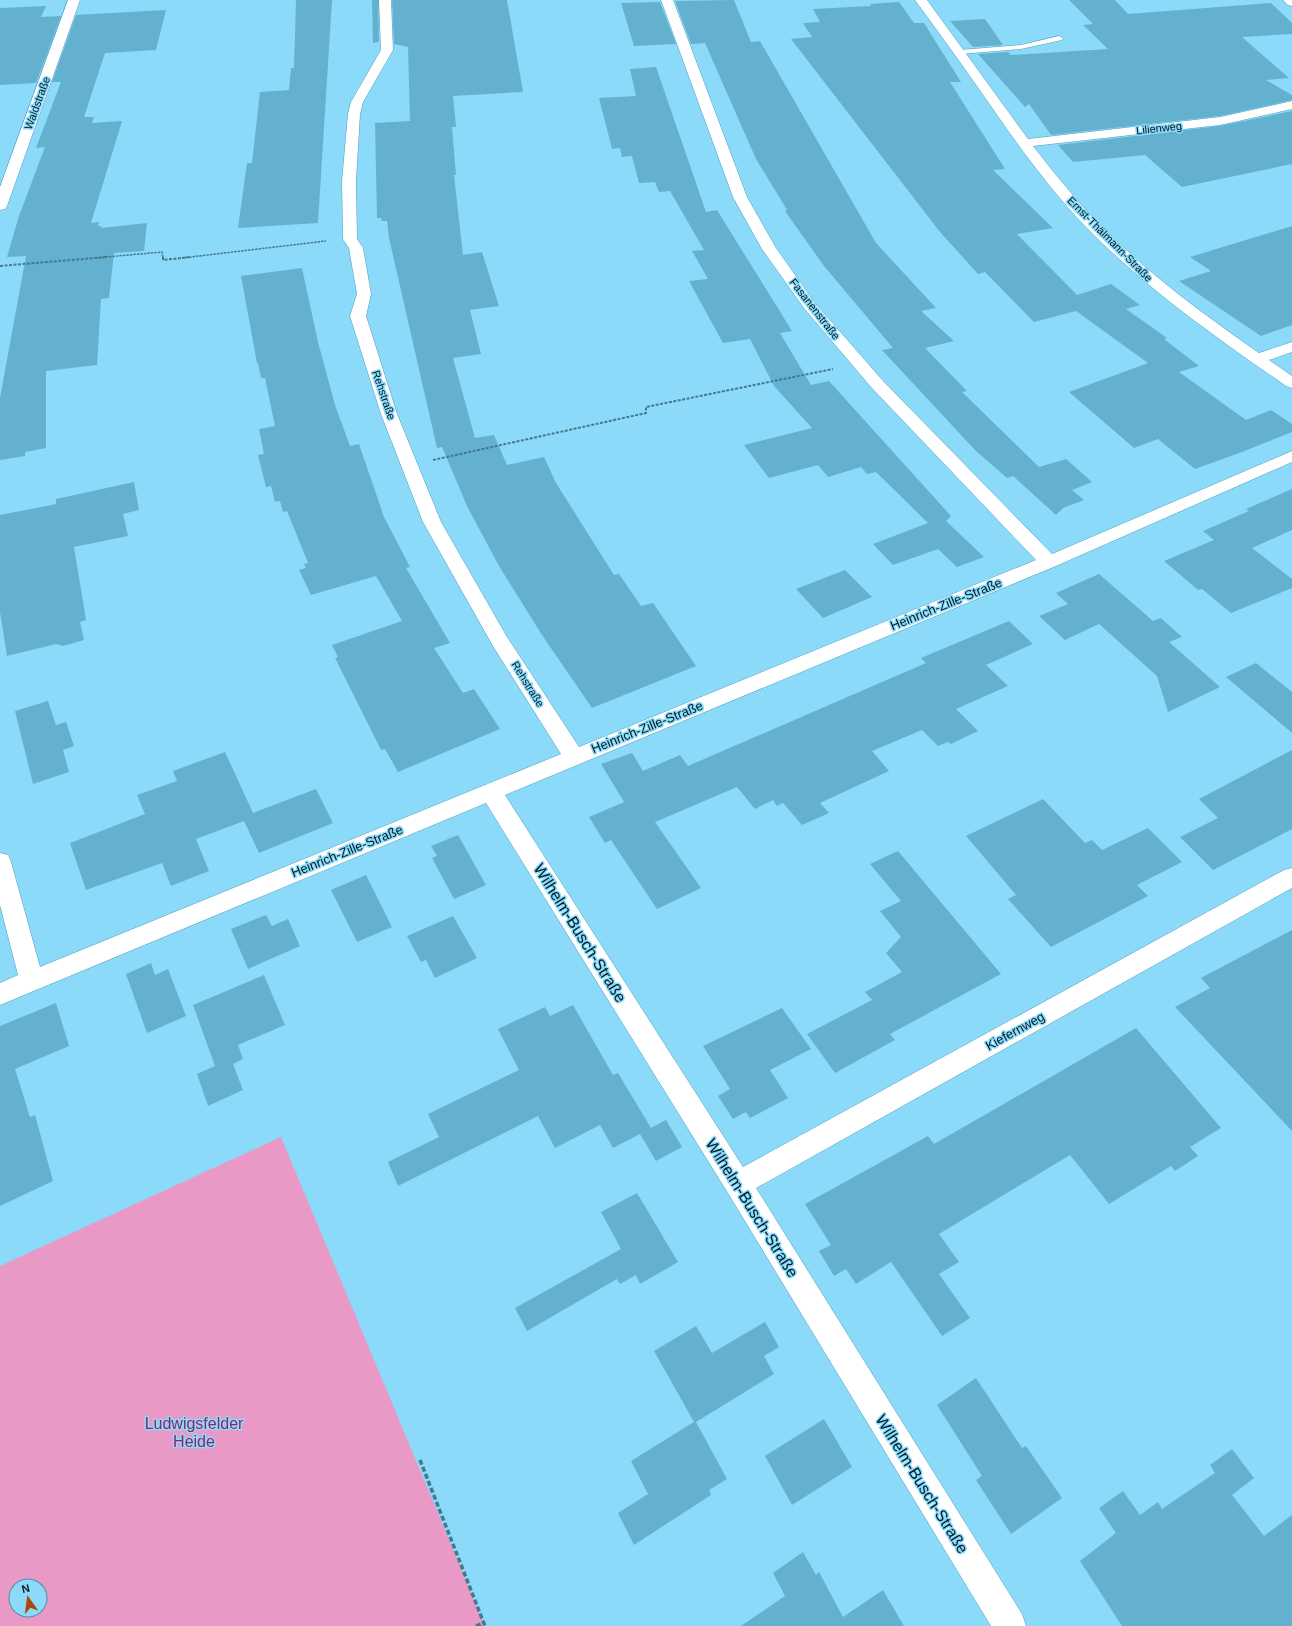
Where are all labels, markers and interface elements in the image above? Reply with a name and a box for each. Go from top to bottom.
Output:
street label: Waldstraße [22,75,52,131]
street label: Lilienweg [1136,120,1182,136]
street label: Ernst-Thälmann-Straße [1065,194,1155,284]
street label: Fasanenstraße [787,276,843,342]
street label: Rehstraße [370,369,398,421]
street label: Heinrich-Zille-Straße [888,575,1004,633]
street label: Rehstraße [509,659,547,709]
street label: Heinrich-Zille-Straße [589,698,705,756]
street label: Heinrich-Zille-Straße [289,822,405,880]
street label: Wilhelm-Busch-Straße [530,861,630,1005]
street label: Kiefernweg [983,1009,1047,1053]
street label: Wilhelm-Busch-Straße [702,1136,802,1280]
street label: Wilhelm-Busch-Straße [872,1412,972,1556]
park label: Ludwigsfelder Heide [145,1415,244,1450]
north arrow [8,1578,48,1618]
text: N [20,1582,31,1595]

